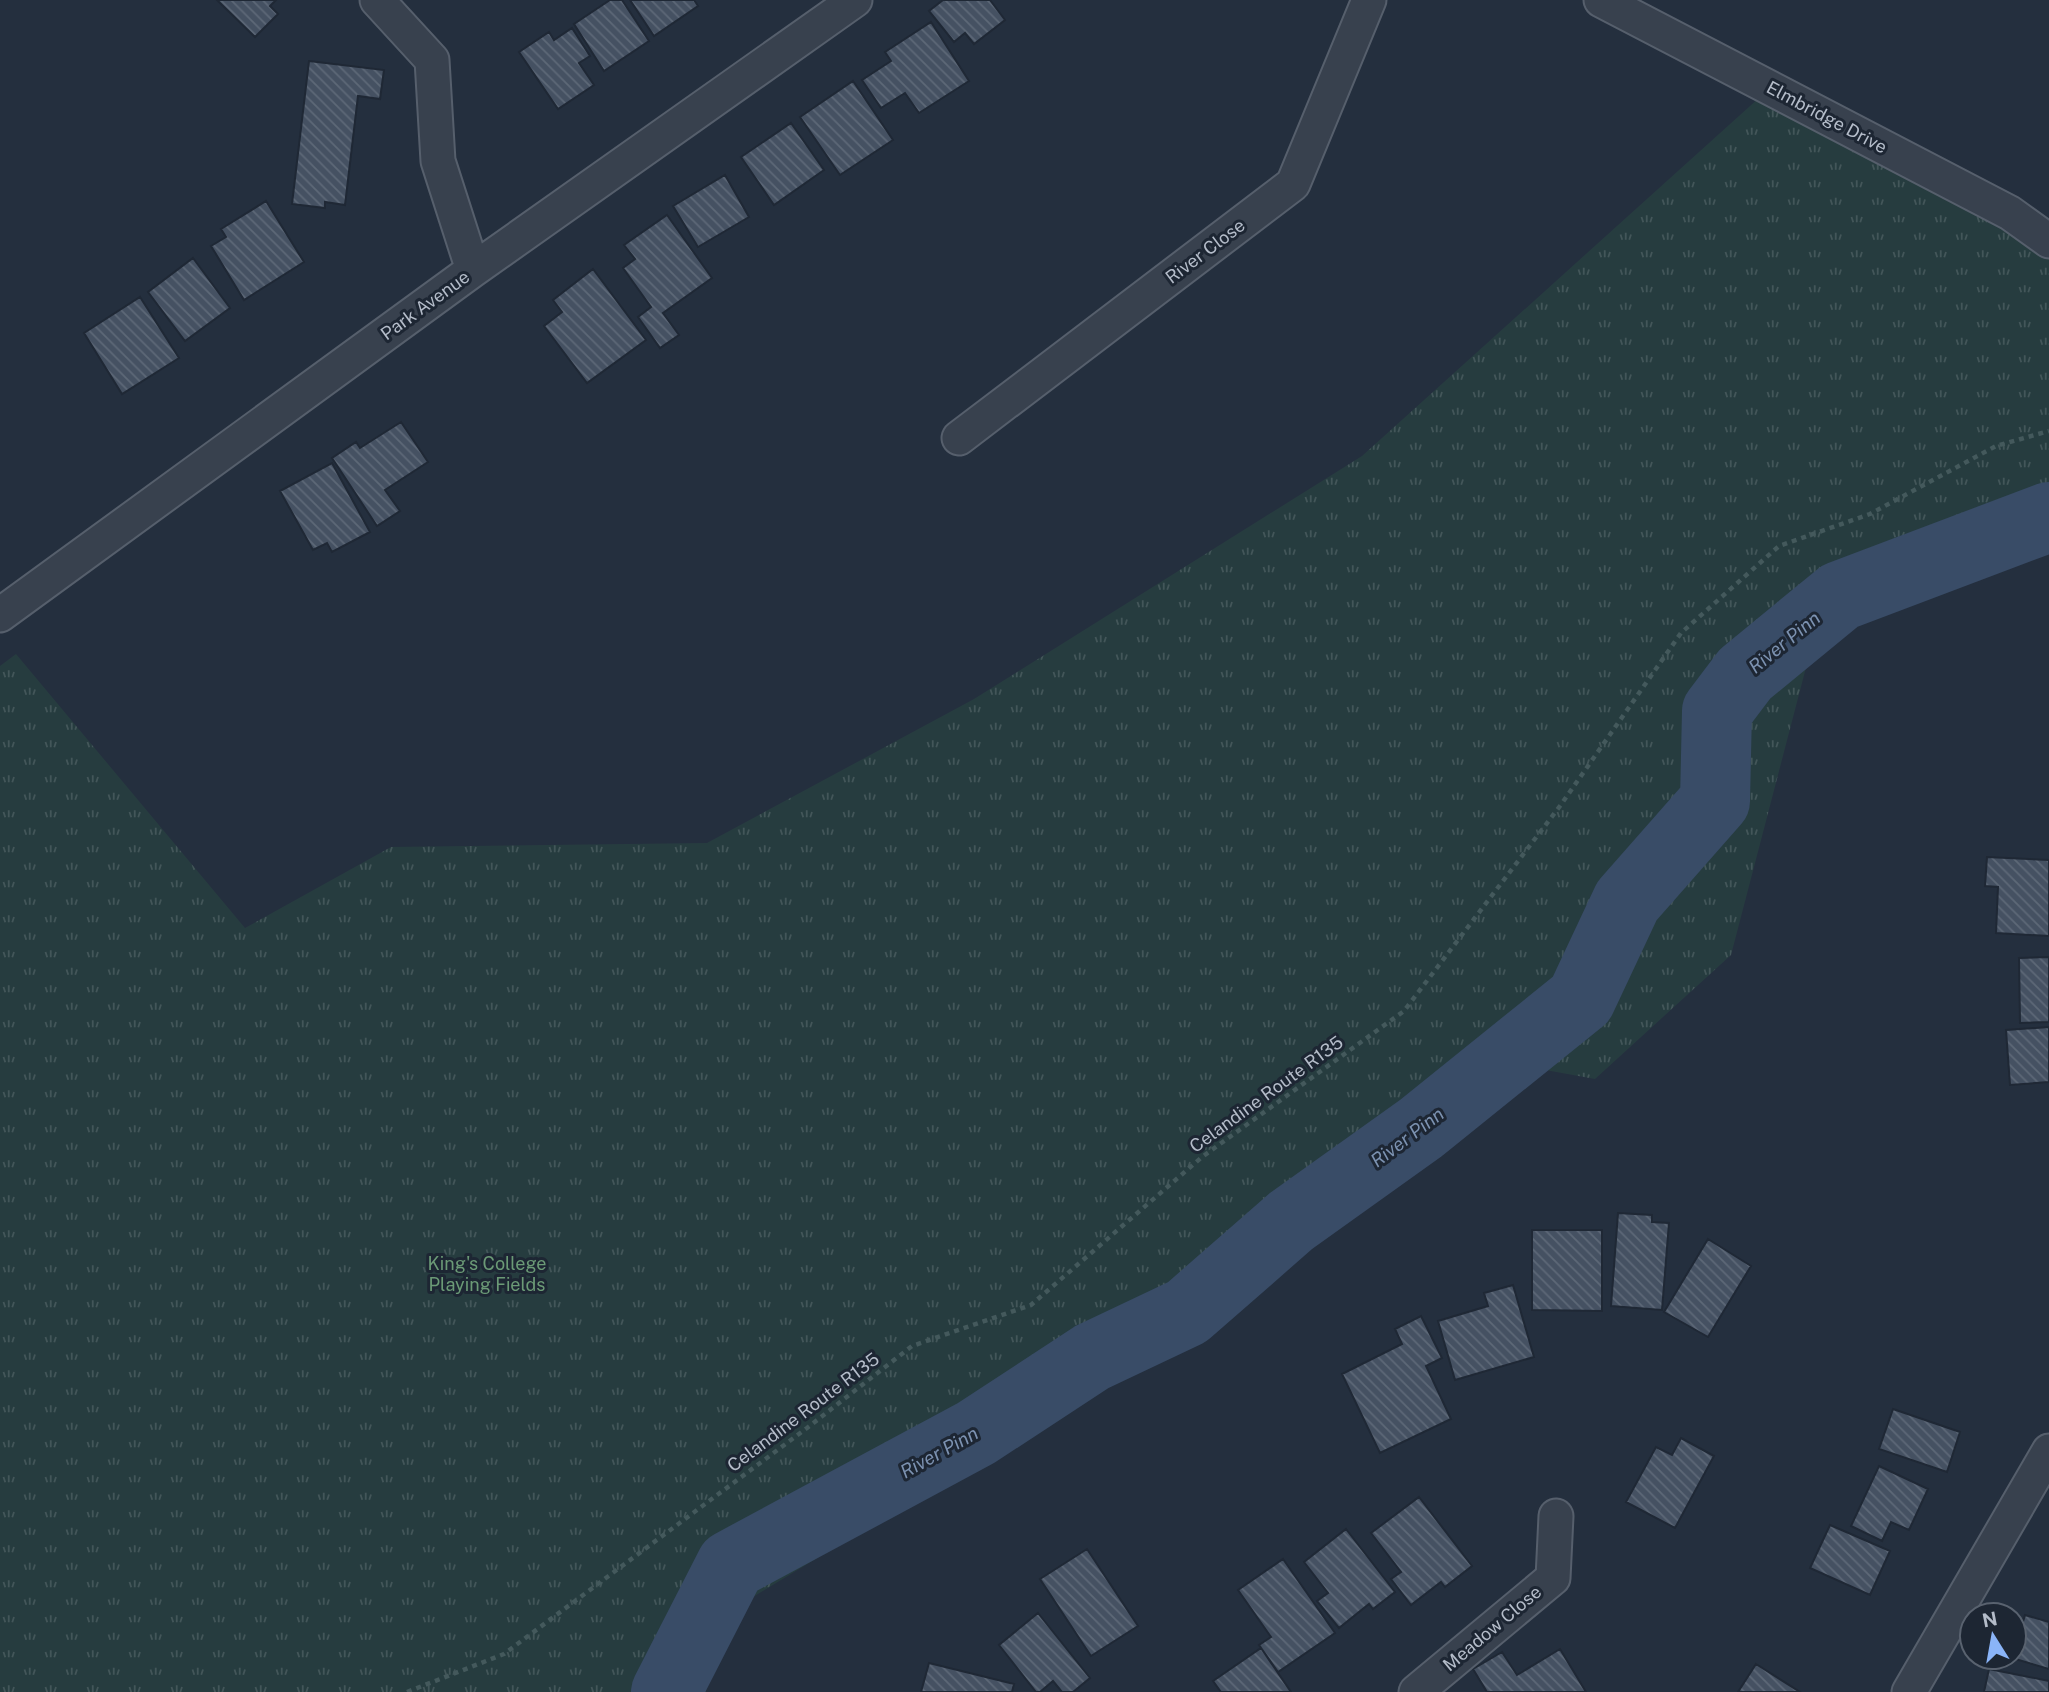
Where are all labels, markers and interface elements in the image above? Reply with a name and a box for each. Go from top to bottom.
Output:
street label: Elmbridge Drive [1763,76,1891,158]
street label: River Close [1161,214,1249,288]
street label: Park Avenue [377,266,473,344]
water label: River Pinn [1744,607,1824,677]
street label: Celandine Route R135 [1185,1031,1347,1157]
water label: River Pinn [1366,1102,1448,1172]
park label: King's College Playing Fields [427,1253,547,1295]
street label: Celandine Route R135 [723,1348,883,1476]
water label: River Pinn [896,1422,982,1482]
street label: Meadow Close [1439,1581,1545,1675]
north arrow [1958,1601,2028,1671]
text: N [1980,1607,1999,1632]

